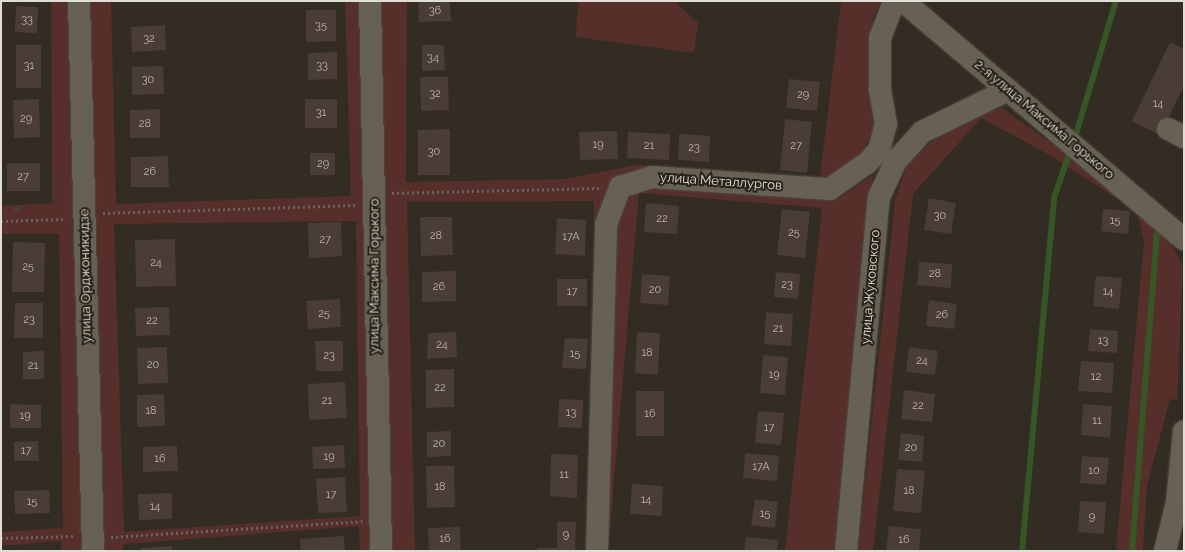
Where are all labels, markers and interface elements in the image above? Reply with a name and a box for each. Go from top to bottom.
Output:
house number: 36 [429,4,441,18]
house number: 33 [21,13,33,27]
house number: 35 [315,19,327,33]
house number: 32 [143,32,155,46]
house number: 34 [427,51,439,65]
street label: 2-я улица Максима Горького [971,57,1117,183]
house number: 31 [24,59,34,73]
house number: 33 [316,59,328,73]
house number: 30 [142,73,154,87]
house number: 32 [429,87,441,101]
house number: 29 [797,88,809,102]
house number: 14 [1153,97,1163,111]
house number: 31 [316,106,326,120]
house number: 29 [20,112,32,126]
house number: 28 [139,117,151,131]
house number: 19 [592,138,604,152]
house number: 21 [644,139,654,153]
house number: 27 [790,139,802,153]
house number: 23 [688,141,700,155]
house number: 30 [428,145,440,159]
house number: 29 [317,157,329,171]
house number: 26 [144,165,156,179]
house number: 27 [17,170,29,184]
street label: улица Металлургов [660,170,782,194]
street label: улица Максима Горького [367,198,383,354]
street label: улица Орджоникидзе [77,209,95,343]
house number: 30 [934,209,946,223]
house number: 22 [656,212,668,226]
house number: 15 [1110,214,1120,228]
house number: 25 [788,226,800,240]
house number: 28 [430,229,442,243]
street label: улица Жуковского [858,229,884,345]
house number: 17А [562,230,580,244]
house number: 27 [319,233,331,247]
house number: 24 [150,256,162,270]
house number: 25 [22,260,34,274]
house number: 28 [929,267,941,281]
house number: 23 [781,278,793,292]
house number: 26 [433,280,445,294]
house number: 20 [649,283,661,297]
house number: 17 [567,285,577,299]
house number: 14 [1103,285,1113,299]
house number: 25 [318,307,330,321]
house number: 26 [936,308,948,322]
house number: 23 [23,313,35,327]
house number: 22 [146,314,158,328]
house number: 21 [773,322,783,336]
house number: 13 [1098,334,1108,348]
house number: 24 [436,338,448,352]
house number: 18 [641,346,653,360]
house number: 15 [570,347,580,361]
house number: 23 [323,349,335,363]
house number: 24 [916,354,928,368]
house number: 20 [147,358,159,372]
house number: 21 [28,359,38,373]
house number: 19 [768,368,780,382]
house number: 12 [1091,370,1101,384]
house number: 22 [434,381,446,395]
house number: 21 [322,394,332,408]
house number: 22 [912,399,924,413]
house number: 18 [145,404,157,418]
house number: 13 [566,406,576,420]
house number: 16 [644,407,656,421]
house number: 19 [19,409,31,423]
house number: 11 [1092,414,1102,428]
house number: 17 [764,421,774,435]
house number: 20 [433,437,445,451]
house number: 20 [905,441,917,455]
house number: 17 [21,444,31,458]
house number: 19 [323,450,335,464]
house number: 16 [154,452,166,466]
house number: 17А [752,460,770,474]
house number: 10 [1088,464,1100,478]
house number: 11 [559,468,569,482]
house number: 18 [434,480,446,494]
house number: 18 [903,484,915,498]
house number: 17 [326,488,336,502]
house number: 14 [641,493,651,507]
house number: 15 [27,495,37,509]
house number: 14 [150,500,160,514]
house number: 15 [760,507,770,521]
house number: 9 [1089,510,1095,524]
house number: 9 [563,528,569,542]
house number: 16 [439,532,451,546]
house number: 16 [898,533,910,547]

